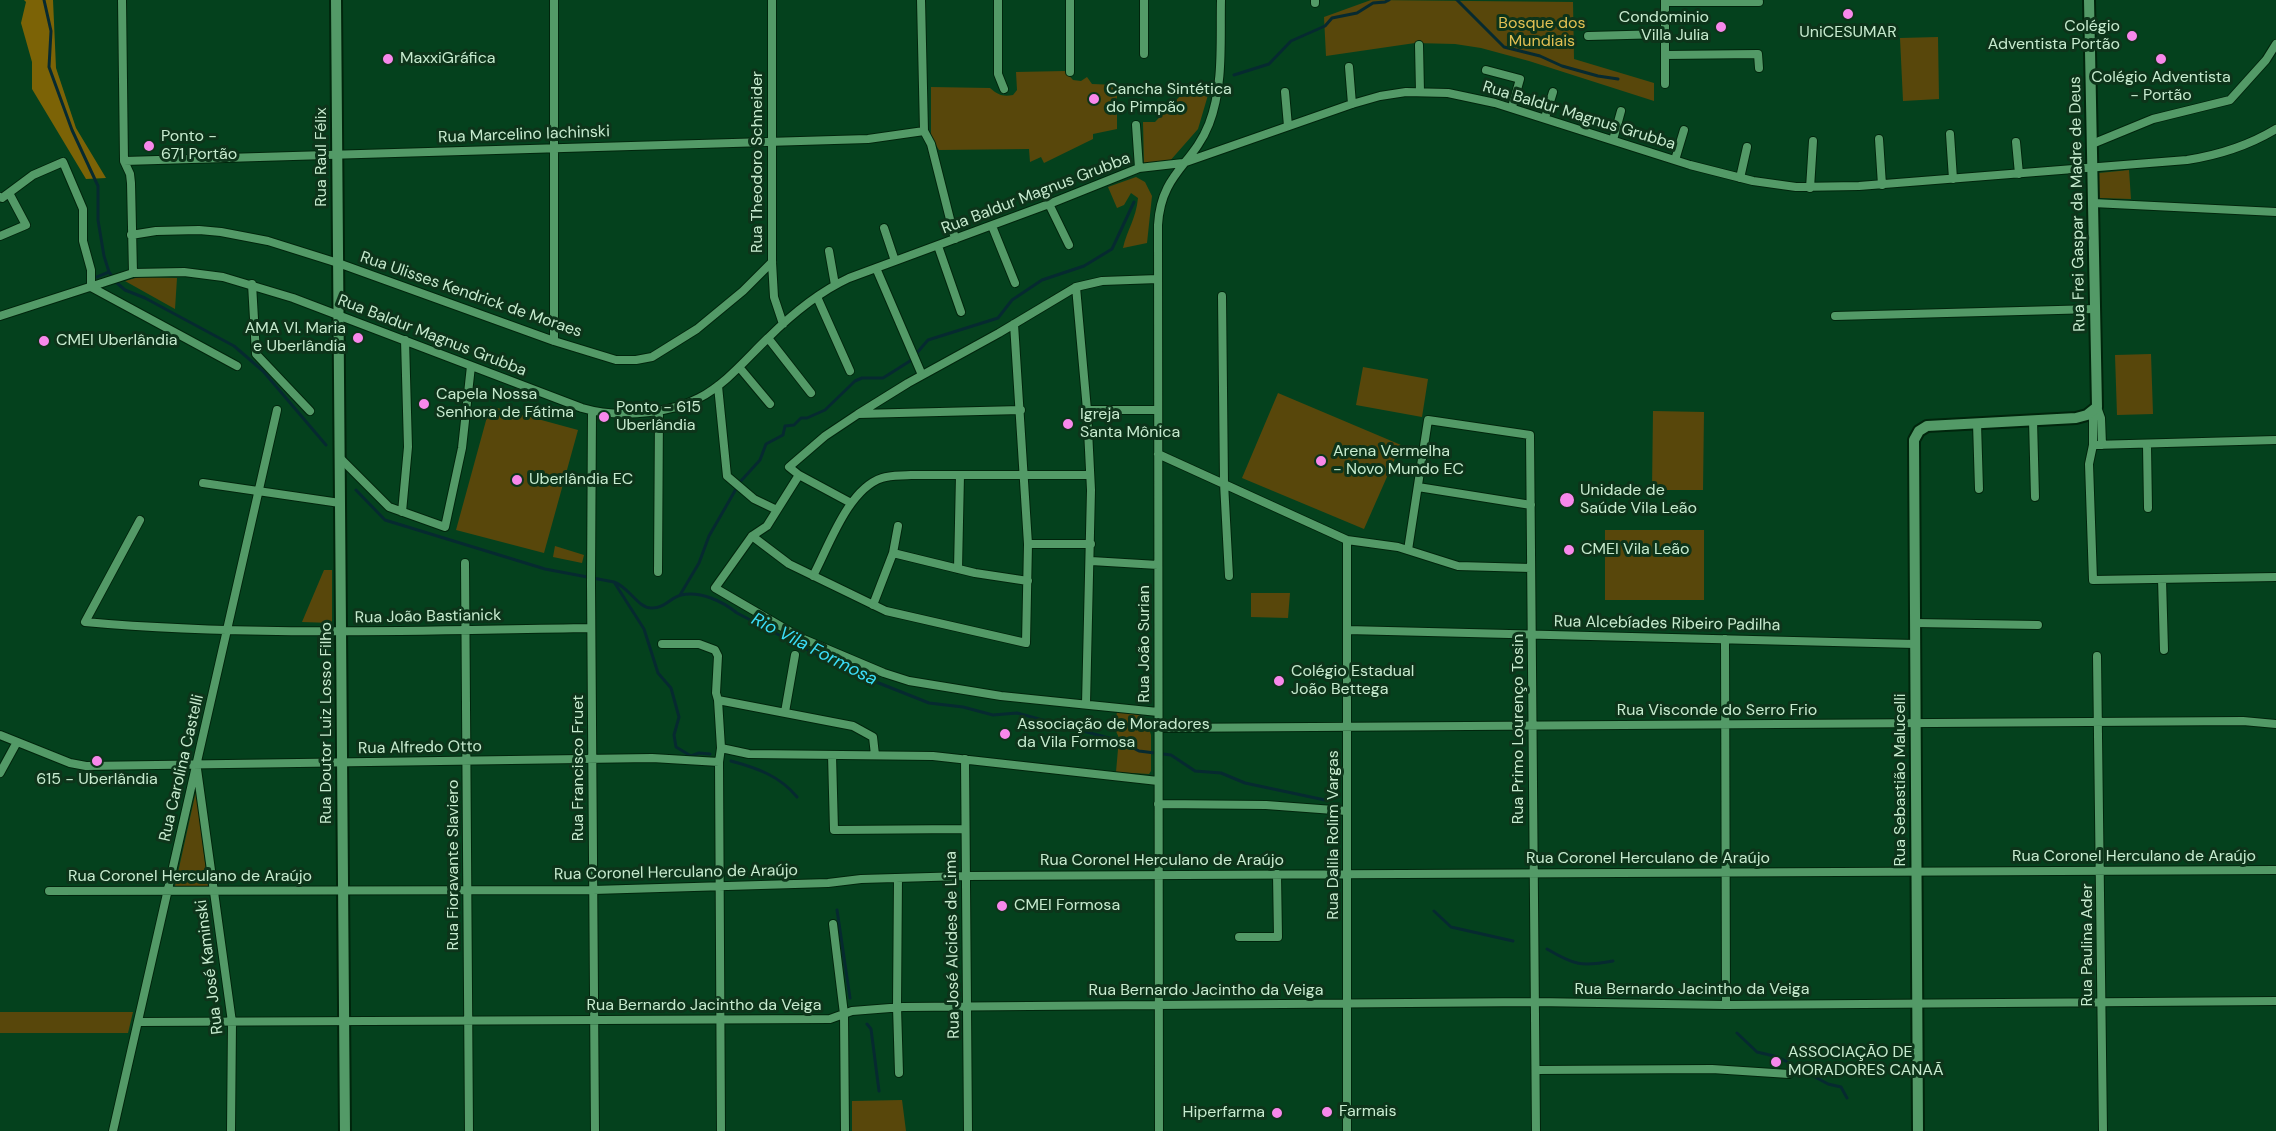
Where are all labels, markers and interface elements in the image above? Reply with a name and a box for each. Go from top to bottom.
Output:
marker: UniCESUMAR [1841,7,1855,21]
place label: Condominio Villa Julia [1619,8,1709,46]
park label: Bosque dos Mundiais [1498,14,1586,52]
place label: Colégio Adventista Portão [1988,17,2120,55]
marker: Condominio Villa Julia [1714,20,1728,34]
place label: UniCESUMAR [1799,23,1897,43]
marker: Colégio Adventista Portão [2125,29,2139,43]
place label: MaxxiGráfica [400,49,495,69]
marker: MaxxiGráfica [381,52,395,66]
marker: Colégio Adventista - Portão [2154,52,2168,66]
place label: Colégio Adventista - Portão [2091,68,2231,106]
street label: Rua Theodoro Schneider [748,71,768,253]
street label: Rua Frei Gaspar da Madre de Deus [2066,76,2090,332]
street label: Rua Baldur Magnus Grubba [1480,77,1678,155]
place label: Cancha Sintética do Pimpão [1106,80,1232,118]
marker: Cancha Sintética do Pimpão [1087,92,1101,106]
street label: Rua Raul Félix [312,107,332,207]
street label: Rua Marcelino Iachinski [438,122,610,148]
place label: Ponto - 671 Portão [161,127,237,165]
marker: Ponto - 671 Portão [142,139,156,153]
street label: Rua Baldur Magnus Grubba [939,149,1133,239]
street label: Rua Ulisses Kendrick de Moraes [358,248,584,342]
street label: Rua Baldur Magnus Grubba [335,291,529,381]
place label: AMA Vl. Maria e Uberlândia [245,319,346,357]
place label: CMEI Uberlândia [56,331,178,351]
marker: AMA Vl. Maria e Uberlândia [351,331,365,345]
marker: CMEI Uberlândia [37,334,51,348]
place label: Capela Nossa Senhora de Fátima [436,385,574,423]
marker: Capela Nossa Senhora de Fátima [417,397,431,411]
place label: Ponto - 615 Uberlândia [616,398,701,436]
place label: Igreja Santa Mônica [1080,405,1180,443]
marker: Ponto - 615 Uberlândia [597,410,611,424]
marker: Igreja Santa Mônica [1061,417,1075,431]
place label: Arena Vermelha - Novo Mundo EC [1333,442,1464,480]
marker: Arena Vermelha - Novo Mundo EC [1314,454,1328,468]
place label: Uberlândia EC [529,470,633,490]
marker: Uberlândia EC [510,473,524,487]
place label: Unidade de Saúde Vila Leão [1580,481,1697,519]
marker: Unidade de Saúde Vila Leão [1558,491,1576,509]
place label: CMEI Vila Leão [1581,540,1689,560]
marker: CMEI Vila Leão [1562,543,1576,557]
street label: Rua João Surian [1135,585,1155,703]
street label: Rua João Bastianick [355,606,501,628]
water label: Rio Vila Formosa [747,609,881,691]
street label: Rua Alcebíades Ribeiro Padilha [1554,612,1780,636]
street label: Rua Doutor Luiz Losso Filho [317,622,337,824]
street label: Rua Primo Lourenço Tosin [1509,634,1529,824]
place label: Colégio Estadual João Bettega [1291,662,1414,700]
marker: Colégio Estadual João Bettega [1272,674,1286,688]
street label: Rua Carolina Castelli [156,693,208,843]
street label: Rua Sebastião Malucelli [1891,693,1911,867]
street label: Rua Francisco Fruet [569,695,589,841]
street label: Rua Visconde do Serro Frio [1617,701,1817,721]
place label: Associação de Moradores da Vila Formosa [1017,715,1210,753]
marker: Associação de Moradores da Vila Formosa [998,727,1012,741]
street label: Rua Alfredo Otto [358,737,482,759]
street label: Rua Dalila Rolim Vargas [1324,750,1344,920]
marker: 615 - Uberlândia [90,754,104,768]
place label: 615 - Uberlândia [36,770,158,790]
street label: Rua Fioravante Slaviero [444,780,464,950]
street label: Rua Coronel Herculano de Araújo [2012,847,2256,867]
street label: Rua Coronel Herculano de Araújo [1526,849,1770,869]
street label: Rua José Alcides de Lima [942,851,964,1039]
street label: Rua Coronel Herculano de Araújo [1040,851,1284,871]
street label: Rua Coronel Herculano de Araújo [554,861,798,885]
street label: Rua Coronel Herculano de Araújo [68,867,312,887]
street label: Rua Paulina Ader [2078,883,2098,1007]
place label: CMEI Formosa [1014,896,1120,916]
street label: Rua José Kaminski [192,899,228,1035]
marker: CMEI Formosa [995,899,1009,913]
street label: Rua Bernardo Jacintho da Veiga [1575,980,1809,1000]
street label: Rua Bernardo Jacintho da Veiga [1089,981,1323,1001]
street label: Rua Bernardo Jacintho da Veiga [587,996,821,1016]
place label: ASSOCIAÇÃO DE MORADORES CANAÃ [1788,1043,1944,1081]
marker: ASSOCIAÇÃO DE MORADORES CANAÃ [1769,1055,1783,1069]
place label: Farmais [1339,1102,1396,1122]
place label: Hiperfarma [1183,1103,1265,1123]
marker: Farmais [1320,1105,1334,1119]
marker: Hiperfarma [1270,1106,1284,1120]

